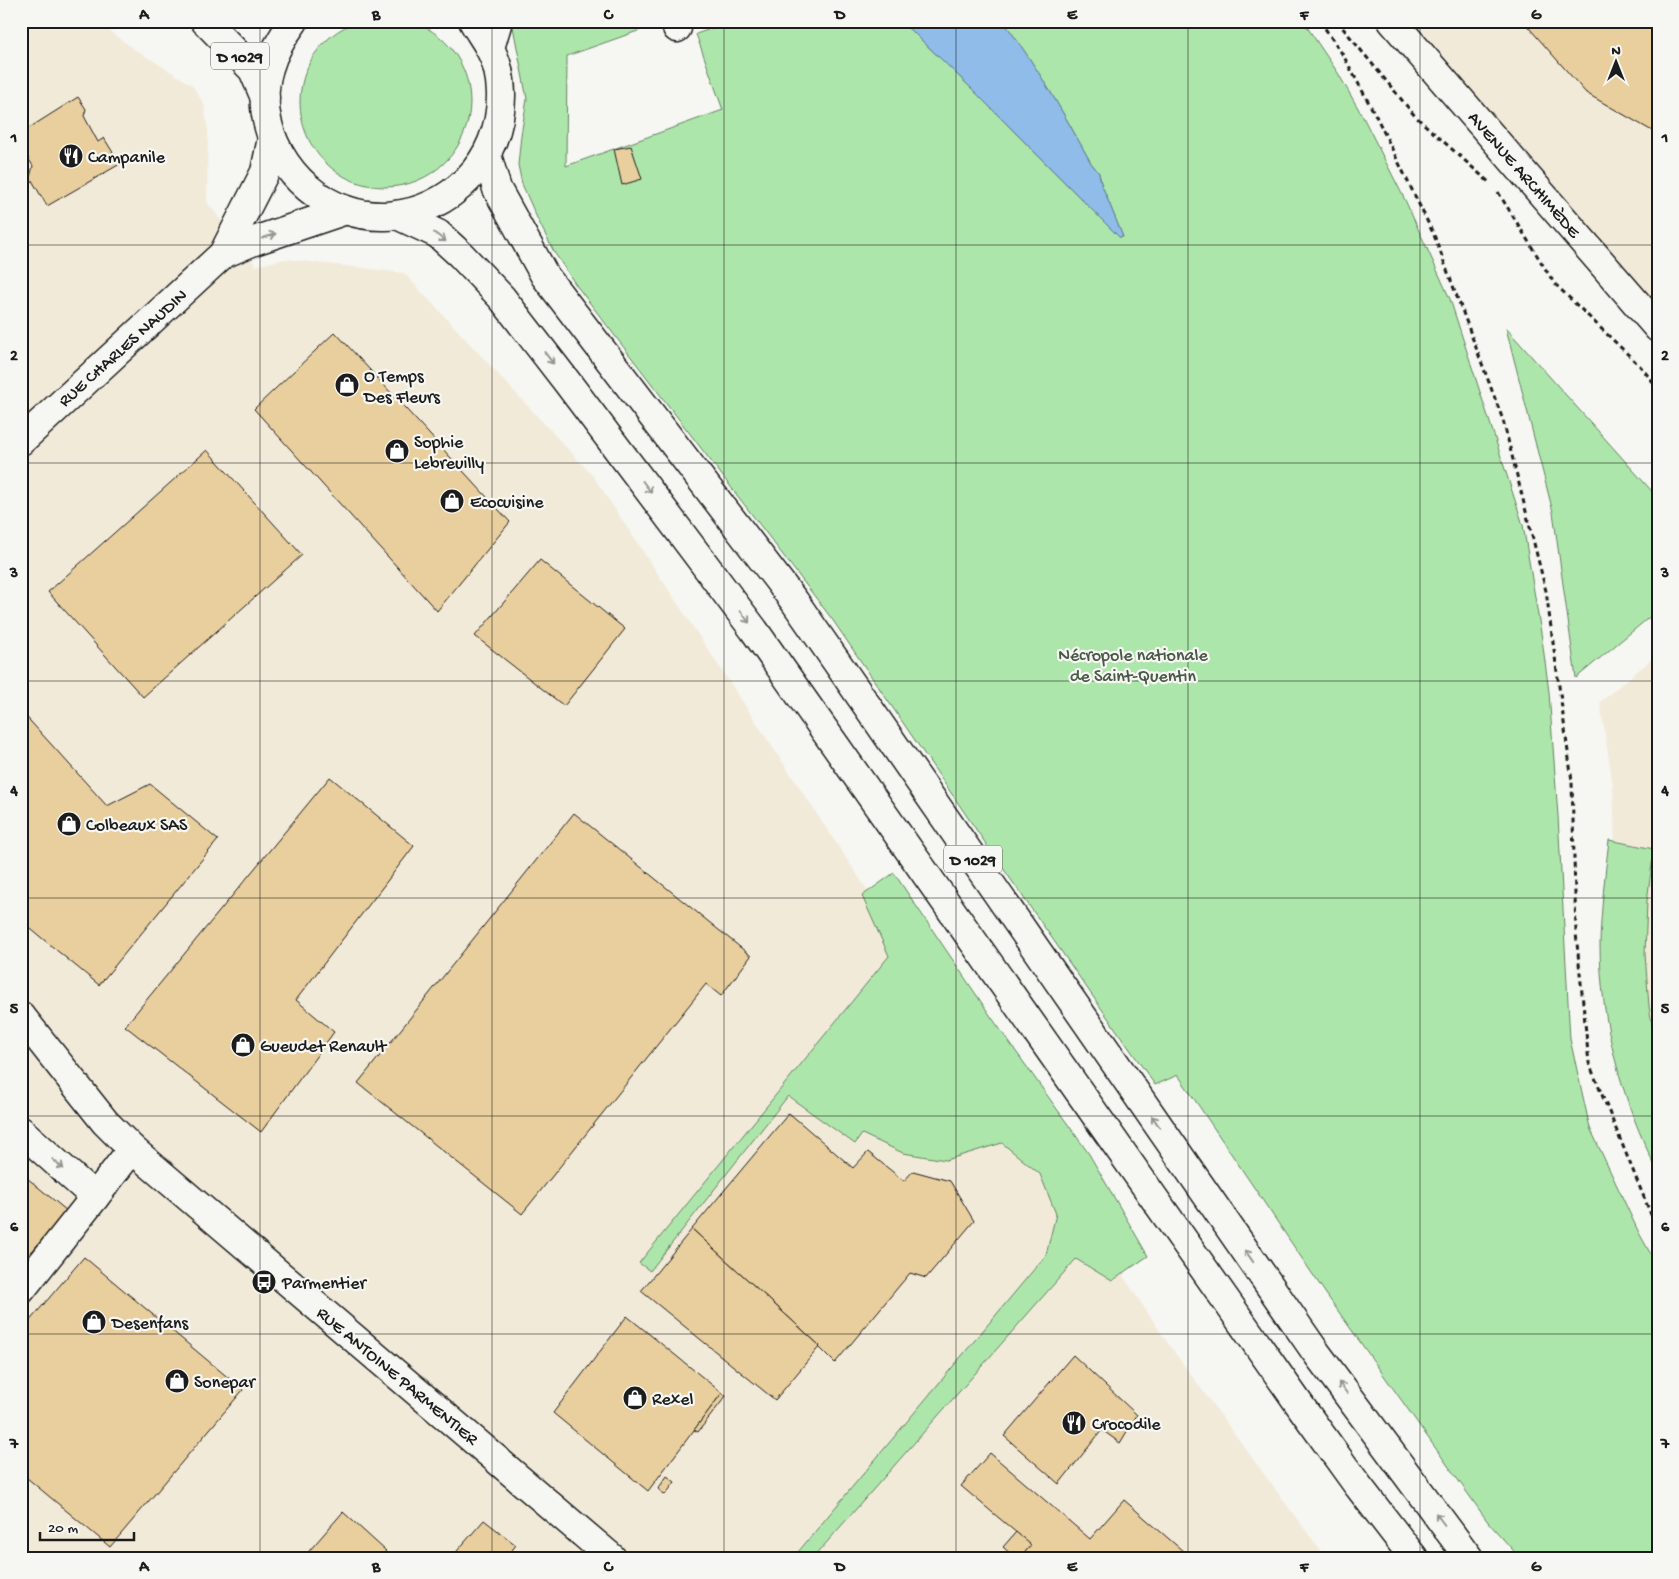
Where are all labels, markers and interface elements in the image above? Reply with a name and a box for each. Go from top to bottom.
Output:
text: A [138,7,150,26]
text: B [371,7,381,26]
text: C [603,7,614,26]
text: D [833,7,846,26]
text: E [1067,7,1078,26]
text: F [1299,7,1310,26]
text: G [1531,7,1542,26]
north arrow [1592,38,1642,88]
road number: D 1029 [211,42,269,70]
text: N [1611,43,1621,60]
street label: AVENUE ARCHIMÈDE [1463,108,1584,244]
text: 1 [10,130,17,149]
text: 1 [1661,130,1668,149]
restaurant icon: Campanile [58,143,84,169]
place label: Campanile [88,148,166,169]
one-way arrow [260,231,276,241]
one-way arrow [433,232,447,242]
street label: RUE CHARLES NAUDIN [55,285,193,412]
text: 2 [10,348,18,367]
text: 2 [1661,348,1669,367]
one-way arrow [543,351,554,364]
place label: O Temps Des Fleurs [363,367,441,409]
shop icon: O Temps Des Fleurs [334,372,360,398]
place label: Sophie Lebreuilly [414,433,484,475]
shop icon: Sophie Lebreuilly [384,438,410,464]
one-way arrow [641,480,652,493]
shop icon: Ecocuisine [439,488,465,514]
place label: Ecocuisine [470,493,544,514]
text: 3 [9,565,18,584]
text: 3 [1660,565,1669,584]
one-way arrow [739,610,750,623]
park label: Nécropole nationale de Saint-Quentin [1058,646,1208,688]
text: 4 [9,783,18,802]
text: 4 [1660,783,1669,802]
shop icon: Colbeaux SAS [56,811,82,837]
place label: Colbeaux SAS [86,816,188,837]
road number: D 1029 [944,846,1002,872]
text: 5 [10,1001,19,1020]
text: 5 [1661,1001,1670,1020]
shop icon: Gueudet Renault [230,1032,256,1058]
place label: Gueudet Renault [260,1037,388,1058]
one-way arrow [1151,1116,1161,1130]
one-way arrow [51,1158,64,1169]
text: 6 [10,1219,19,1238]
text: 6 [1661,1219,1670,1238]
one-way arrow [1244,1249,1254,1263]
bus stop icon: Parmentier [251,1269,277,1295]
place label: Parmentier [281,1274,367,1295]
street label: RUE ANTOINE PARMENTIER [311,1303,482,1451]
shop icon: Desenfans [81,1309,107,1335]
place label: Desenfans [111,1314,190,1335]
shop icon: Sonepar [164,1368,190,1394]
place label: Sonepar [194,1373,256,1394]
one-way arrow [1338,1381,1348,1395]
shop icon: Rexel [622,1385,648,1411]
place label: Rexel [652,1390,693,1411]
restaurant icon: Crocodile [1061,1410,1087,1436]
place label: Crocodile [1092,1415,1161,1436]
text: 7 [9,1436,19,1455]
text: 7 [1660,1436,1670,1455]
scale bar [40,1509,134,1541]
one-way arrow [1435,1512,1445,1526]
text: 20 m [48,1520,78,1538]
text: A [138,1559,150,1578]
text: B [371,1559,381,1578]
text: C [603,1559,614,1578]
text: D [833,1559,846,1578]
text: E [1067,1559,1078,1578]
text: F [1299,1559,1310,1578]
text: G [1531,1559,1542,1578]

